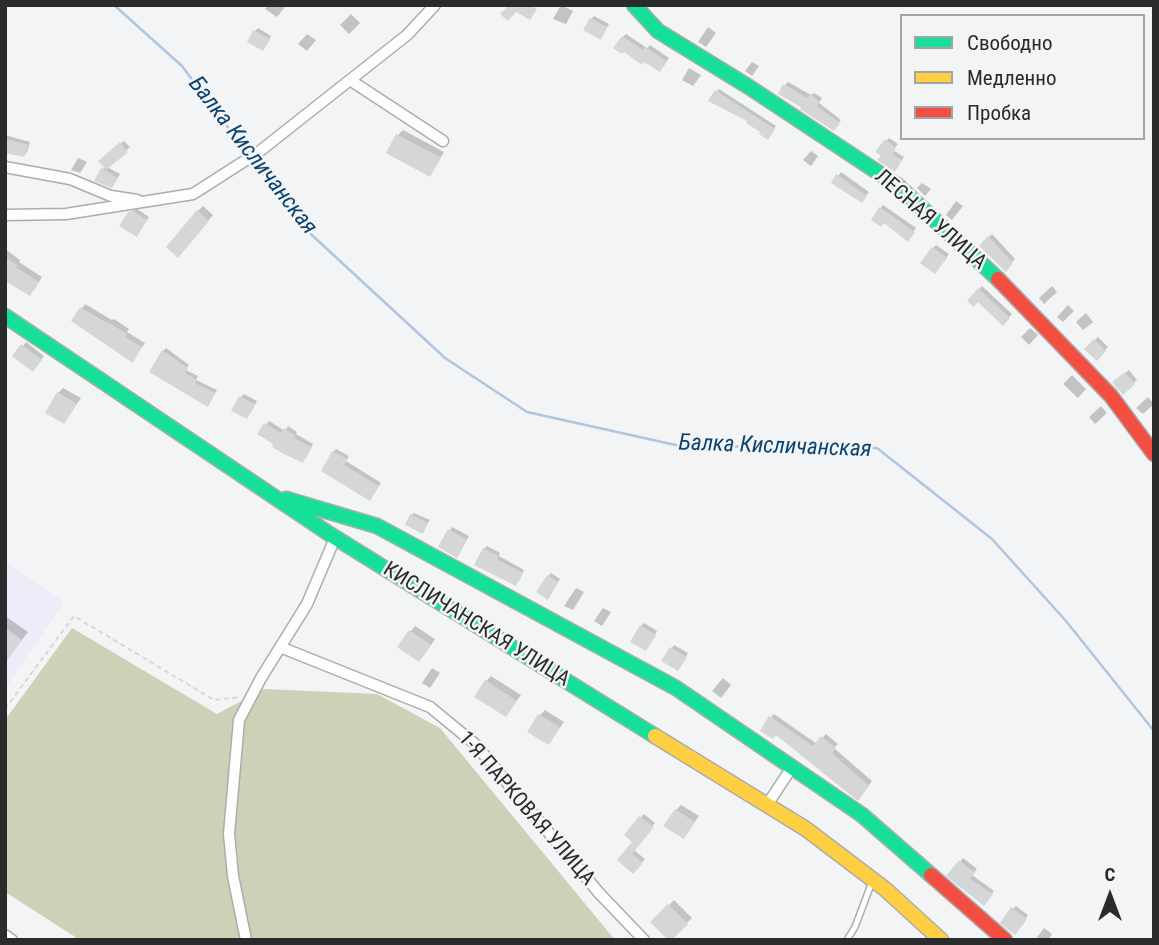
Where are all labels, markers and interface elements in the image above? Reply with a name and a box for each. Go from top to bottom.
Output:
legend [900,14,1145,140]
text: Свободно [967,31,1053,55]
text: Медленно [967,66,1056,90]
water label: Балка Кисличанская [182,71,322,241]
text: Пробка [967,101,1031,125]
street label: ЛЕСНАЯ УЛИЦА [869,165,991,275]
water label: Балка Кисличанская [678,430,872,464]
street label: КИСЛИЧАНСКАЯ УЛИЦА [378,557,574,693]
street label: 1-Я ПАРКОВАЯ УЛИЦА [452,727,600,891]
north arrow [1075,861,1145,931]
text: С [1105,863,1115,886]

